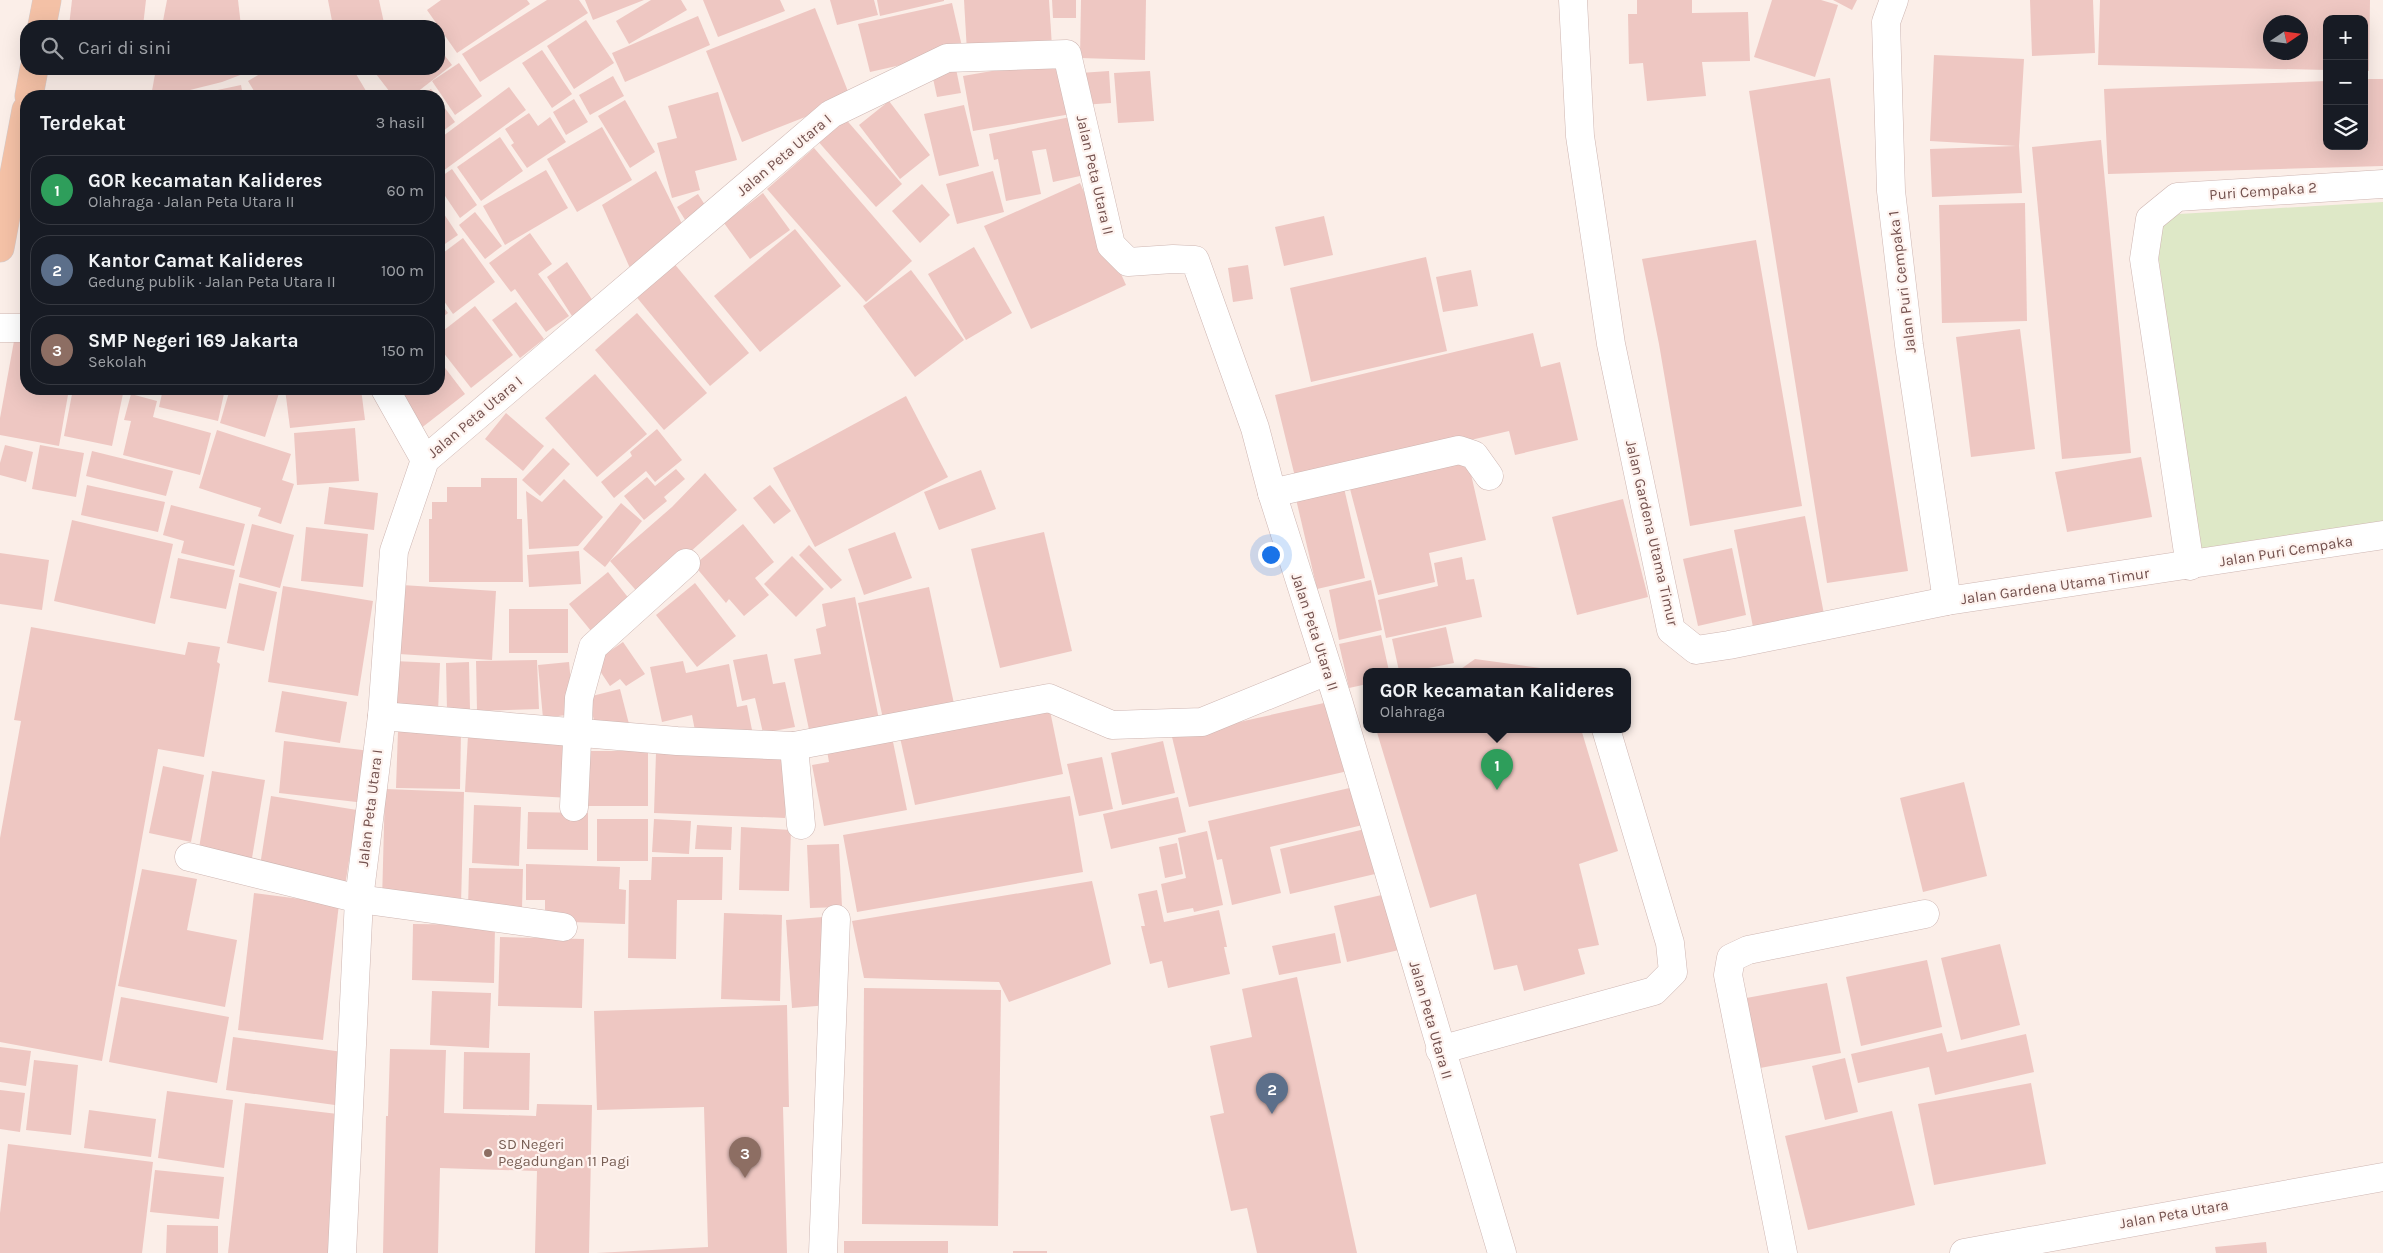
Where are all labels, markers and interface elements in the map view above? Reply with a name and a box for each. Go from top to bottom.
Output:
north arrow [2263,15,2308,60]
map controls [2323,15,2368,150]
button: + [2323,15,2368,60]
search box [20,20,445,75]
icon: search [38,34,66,62]
text: Cari di sini [78,37,171,59]
button: − [2323,60,2368,105]
button: layers [2323,105,2368,150]
street label: Jalan Peta Utara I [733,110,835,200]
text: Terdekat [40,111,126,135]
text: 3 hasil [376,113,425,132]
street label: Jalan Peta Utara II [1072,113,1118,237]
text: GOR kecamatan Kalideres [88,170,323,192]
street label: Puri Cempaka 2 [2209,178,2317,204]
text: 1 [54,181,60,200]
text: 60 m [387,181,424,200]
text: Olahraga · Jalan Peta Utara II [88,192,295,211]
street label: Jalan Puri Cempaka 1 [1884,210,1920,354]
text: Kantor Camat Kalideres [88,250,303,272]
text: 2 [52,261,62,280]
text: 100 m [381,261,424,280]
text: Gedung publik · Jalan Peta Utara II [88,272,336,291]
text: SMP Negeri 169 Jakarta [88,330,299,352]
text: 3 [52,341,62,360]
text: 150 m [381,341,424,360]
text: Sekolah [88,352,147,371]
street label: Jalan Peta Utara I [424,372,526,462]
street label: Jalan Gardena Utama Timur [1622,438,1682,628]
street label: Jalan Puri Cempaka [2218,532,2354,570]
your location [1258,542,1284,568]
street label: Jalan Gardena Utama Timur [1960,564,2151,608]
street label: Jalan Peta Utara II [1288,571,1342,693]
popup [1363,668,1631,733]
text: GOR kecamatan Kalideres [1380,680,1614,702]
text: Olahraga [1380,702,1445,721]
street label: Jalan Peta Utara I [354,748,386,868]
pin: 1 [1481,749,1513,790]
street label: Jalan Peta Utara II [1406,959,1456,1081]
pin: 2 [1256,1073,1288,1114]
place label: SD Negeri Pegadungan 11 Pagi [498,1135,630,1170]
pin: 3 [729,1137,761,1178]
marker: SD Negeri Pegadungan 11 Pagi [482,1147,494,1159]
street label: Jalan Peta Utara [2118,1196,2230,1232]

